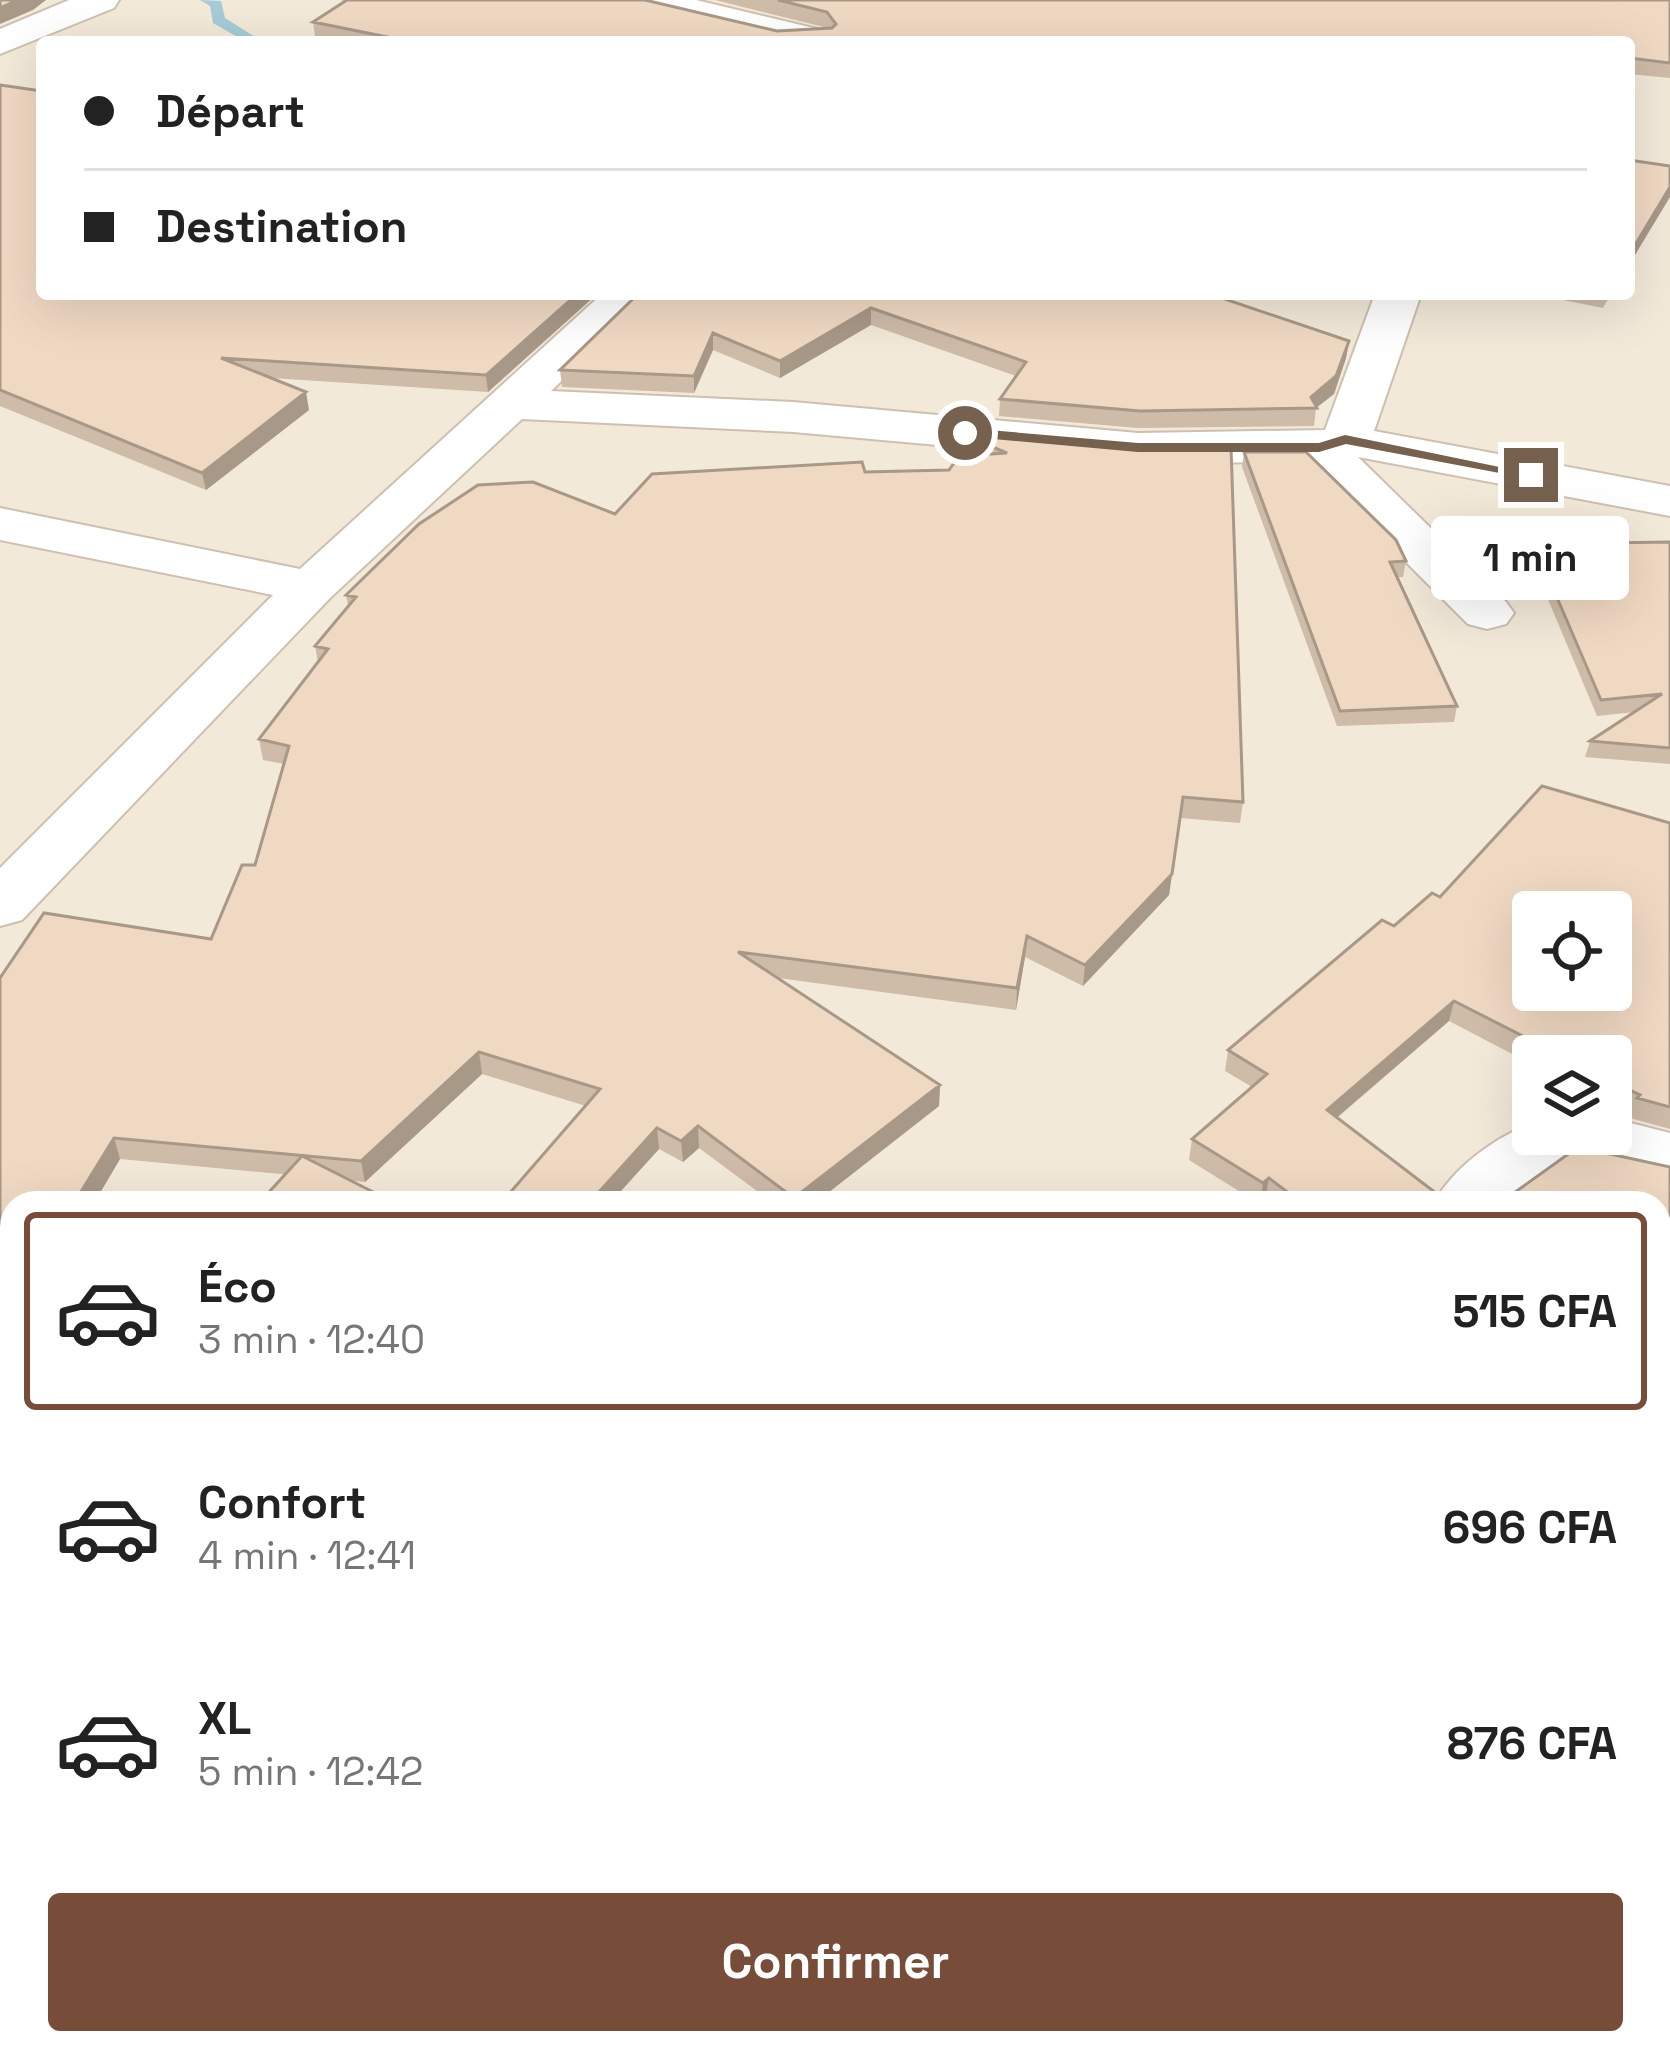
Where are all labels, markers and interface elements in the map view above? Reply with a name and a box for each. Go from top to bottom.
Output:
text: Départ [156,83,305,140]
text: Destination [156,198,407,255]
route start [938,406,992,460]
route end [1504,448,1558,502]
callout: 1 min [1432,517,1630,601]
text: 1 min [1482,533,1578,582]
map controls [1512,891,1632,1155]
button: locate [1512,891,1632,1011]
button: layers [1512,1035,1632,1155]
icon: car [54,1257,162,1365]
text: Éco [198,1258,277,1315]
text: 515 CFA [1452,1283,1617,1340]
text: 3 min · 12:40 [198,1315,425,1364]
icon: car [54,1473,162,1581]
text: Confort [198,1474,366,1531]
text: 696 CFA [1443,1499,1617,1556]
text: 4 min · 12:41 [198,1531,416,1580]
icon: car [54,1689,162,1797]
text: XL [198,1690,251,1747]
text: 876 CFA [1447,1715,1617,1772]
text: 5 min · 12:42 [198,1747,423,1796]
button: Confirmer [48,1893,1623,2031]

